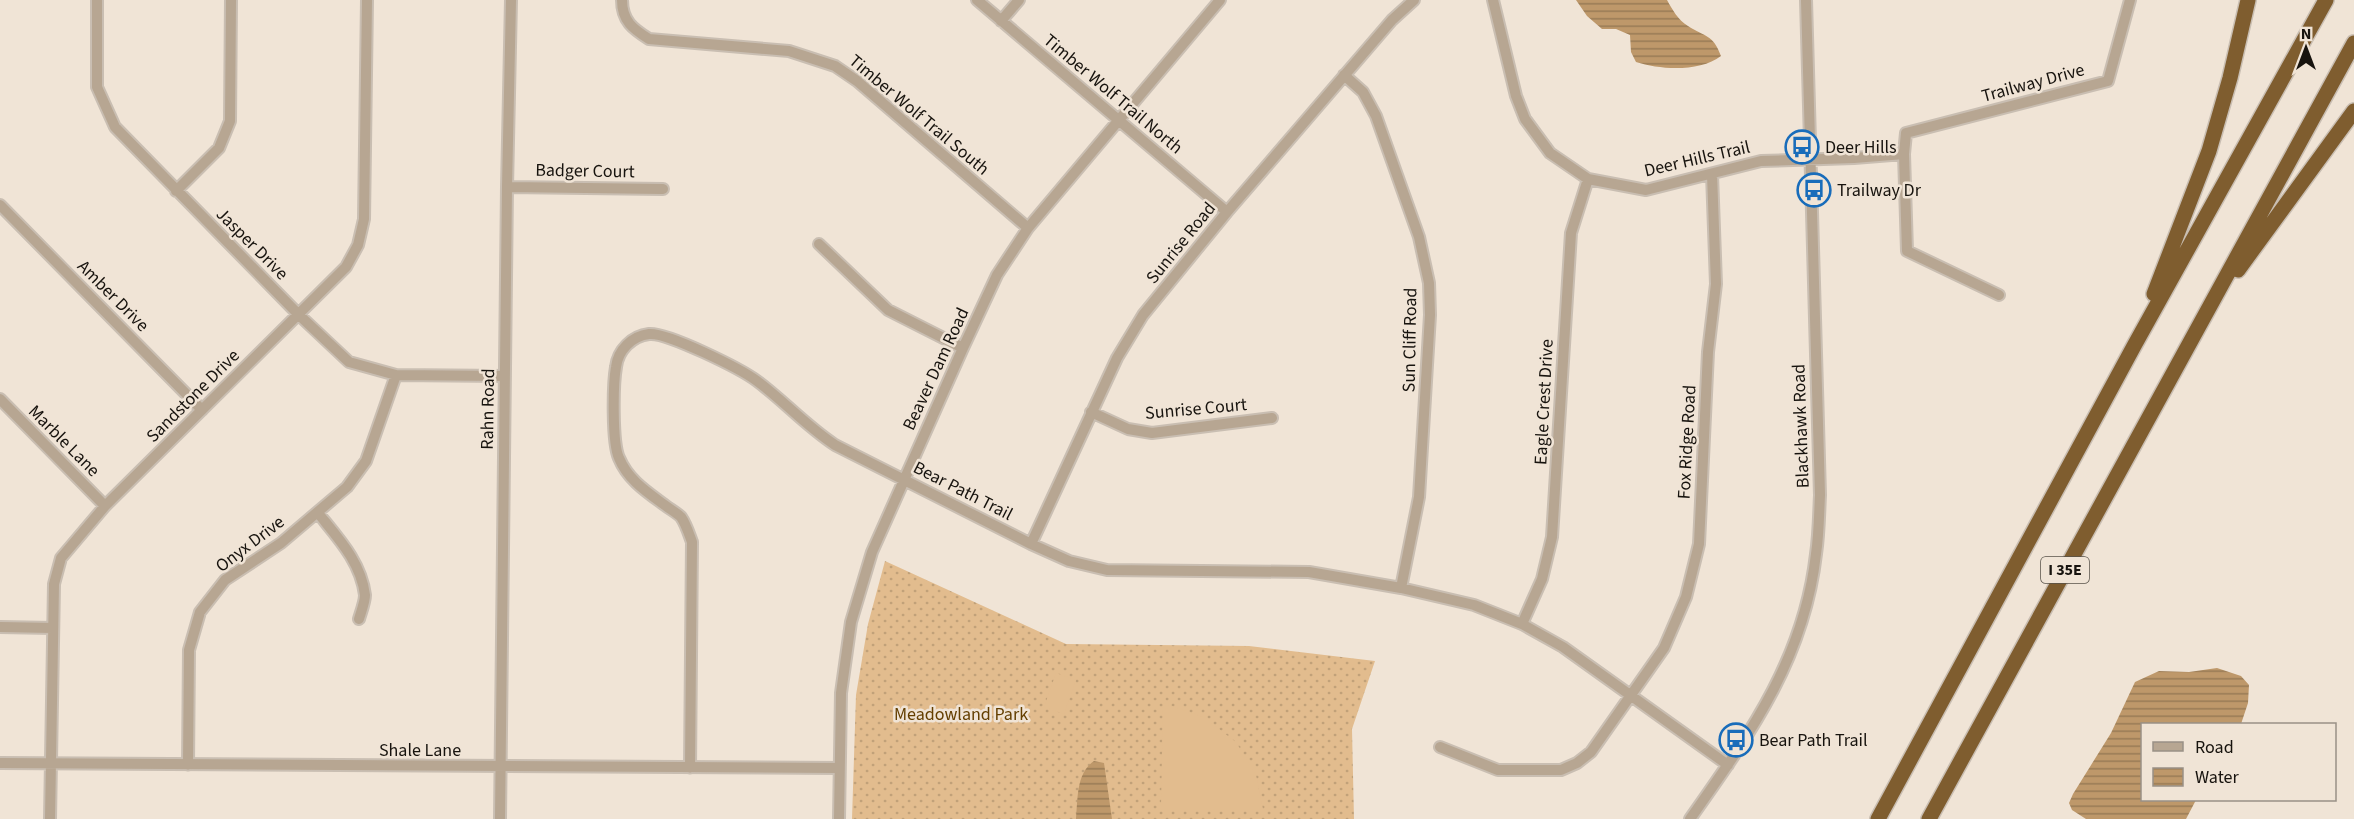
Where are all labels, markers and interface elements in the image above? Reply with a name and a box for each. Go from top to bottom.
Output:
north arrow [2276,18,2336,78]
text: N [2301,23,2311,45]
street label: Timber Wolf Trail North [1038,28,1188,160]
street label: Timber Wolf Trail South [843,49,995,181]
street label: Trailway Drive [1979,57,2087,109]
bus stop icon: Deer Hills [1784,129,1820,165]
street label: Deer Hills Trail [1642,135,1752,183]
place label: Deer Hills [1825,135,1897,160]
street label: Badger Court [535,158,635,184]
bus stop icon: Trailway Dr [1796,172,1832,208]
place label: Trailway Dr [1837,178,1922,203]
street label: Sunrise Road [1140,197,1222,289]
street label: Jasper Drive [210,202,294,286]
street label: Amber Drive [71,254,155,338]
street label: Sun Cliff Road [1397,287,1423,393]
street label: Beaver Dam Road [897,304,975,434]
street label: Eagle Crest Drive [1528,338,1560,466]
street label: Sandstone Drive [141,344,245,448]
street label: Blackhawk Road [1786,363,1816,489]
street label: Rahn Road [475,368,501,450]
street label: Fox Ridge Road [1672,384,1702,500]
street label: Sunrise Court [1144,392,1248,426]
street label: Marble Lane [23,400,105,482]
street label: Bear Path Trail [909,455,1017,527]
street label: Onyx Drive [210,510,290,578]
road number: I 35E [2041,557,2089,583]
park label: Meadowland Park [894,702,1028,727]
bus stop icon: Bear Path Trail [1718,722,1754,758]
legend [2141,723,2336,801]
place label: Bear Path Trail [1759,728,1868,753]
text: Road [2195,735,2234,760]
street label: Shale Lane [379,738,461,763]
text: Water [2195,765,2239,790]

